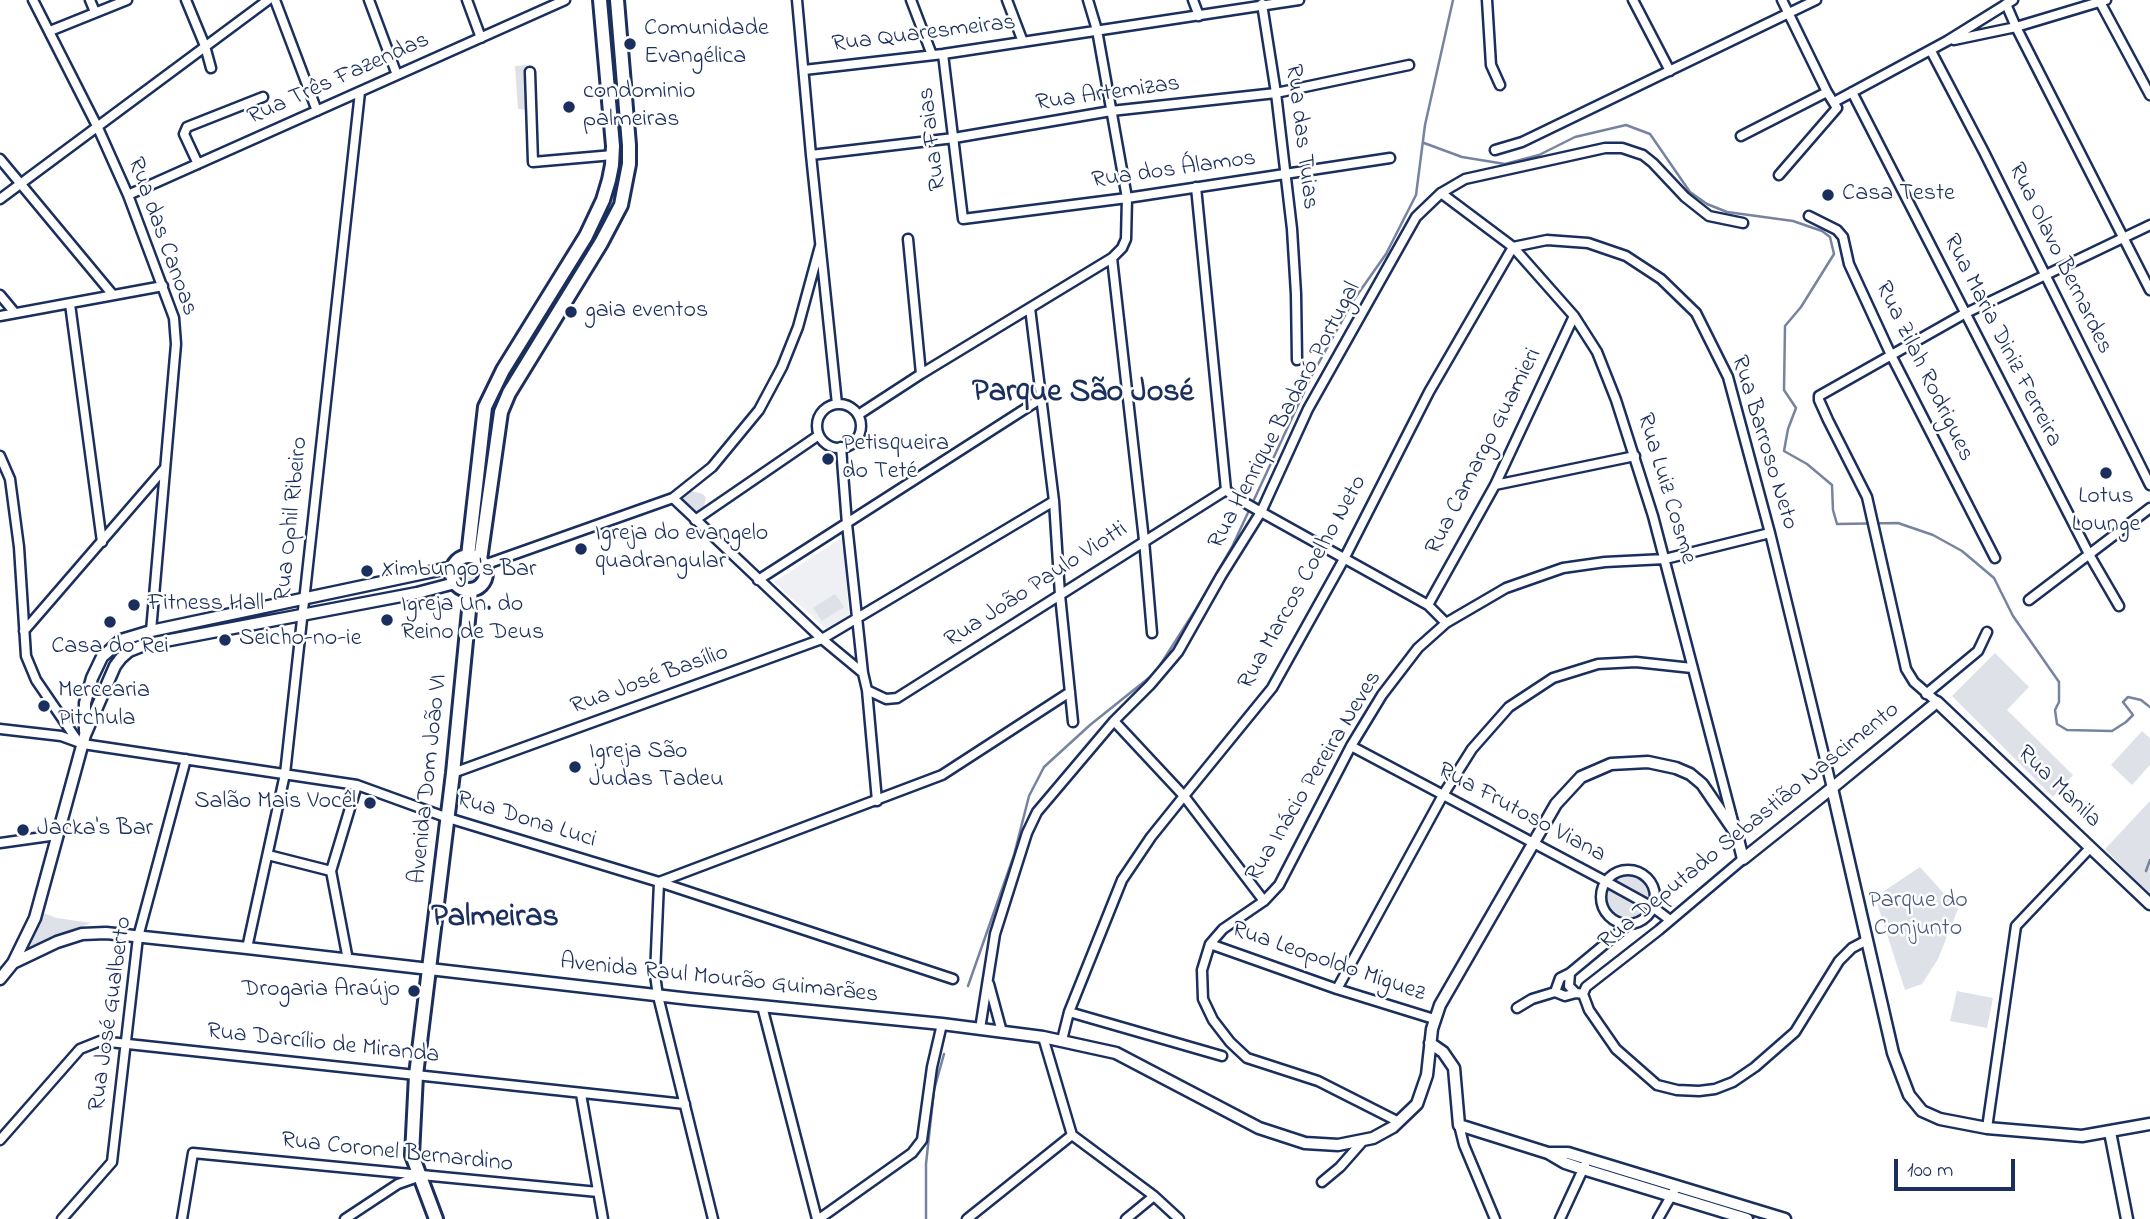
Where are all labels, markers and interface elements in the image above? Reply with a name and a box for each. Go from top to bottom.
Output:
street label: Rua Quaresmeiras [831,9,1017,61]
place label: Comunidade Evangélica [644,16,769,72]
street label: Rua Três Fazendas [244,27,434,133]
marker: Comunidade Evangélica [622,36,638,52]
street label: Rua das Tuias [1277,63,1323,211]
street label: Rua Artemizas [1034,71,1182,119]
place label: condominio palmeiras [583,79,696,135]
street label: Rua Faias [913,86,955,192]
marker: condominio palmeiras [561,99,577,115]
street label: Rua dos Álamos [1090,145,1258,197]
street label: Rua das Canoas [119,154,203,320]
street label: Rua Olavo Bernardes [2000,159,2118,359]
place label: Casa Teste [1842,181,1955,209]
marker: Casa Teste [1820,187,1836,203]
street label: Rua Maria Diniz Ferreira [1935,230,2067,452]
street label: Rua Zilah Rodrigues [1867,277,1979,467]
street label: Rua Henrique Badaró Portugal [1203,278,1369,554]
place label: gaia eventos [585,298,708,326]
marker: gaia eventos [563,304,579,320]
street label: Rua Camargo Guamieri [1421,344,1549,560]
street label: Rua Barroso Neto [1723,352,1803,534]
district label: Parque São José [972,376,1194,414]
street label: Rua Luiz Cosme [1628,410,1702,568]
place label: Petisqueira do Teté [842,431,949,487]
street label: Rua Ophil Ribeiro [270,435,316,603]
marker: Petisqueira do Teté [820,451,836,467]
marker: Lotus Lounge [2098,465,2114,481]
street label: Rua Marcos Coelho Neto [1233,471,1375,695]
place label: Lotus Lounge [2072,484,2140,540]
street label: Rua João Paulo Viotti [940,516,1134,656]
place label: Igreja do evangelo quadrangular [595,521,768,577]
marker: Igreja do evangelo quadrangular [573,541,589,557]
place label: Ximbungo's Bar [381,557,536,585]
marker: Ximbungo's Bar [359,563,375,579]
place label: Fitness Hall [148,591,264,619]
place label: Igreja Un. do Reino de Deus [401,592,544,648]
marker: Fitness Hall [126,597,142,613]
marker: Igreja Un. do Reino de Deus [379,612,395,628]
marker: Casa do Rei [102,614,118,630]
place label: Seicho-no-ie [239,626,361,654]
marker: Seicho-no-ie [217,632,233,648]
place label: Casa do Rei [51,634,169,662]
street label: Rua José Basílio [567,639,733,723]
street label: Rua Inácio Pereira Neves [1241,666,1389,888]
street label: Avenida Dom João VI [405,673,455,885]
place label: Mercearia Pitchula [58,678,150,734]
street label: Rua Deputado Sebastião Nascimento [1594,697,1906,957]
marker: Mercearia Pitchula [36,698,52,714]
place label: Igreja São Judas Tadeu [589,739,724,795]
street label: Rua Manila [2010,741,2106,835]
street label: Rua Frutoso Viana [1432,758,1610,870]
marker: Igreja São Judas Tadeu [567,759,583,775]
street label: Rua Dona Luci [453,786,599,856]
place label: Salão Mais Você! [194,789,356,817]
marker: Salão Mais Você! [362,795,378,811]
place label: Jacka's Bar [37,816,153,844]
marker: Jacka's Bar [15,822,31,838]
park label: Parque do Conjunto [1868,888,1968,944]
district label: Palmeiras [431,901,559,939]
street label: Rua José Gualberto [84,915,140,1113]
street label: Rua Leopoldo Miguez [1227,916,1429,1010]
street label: Avenida Raul Mourão Guimarães [558,949,880,1011]
place label: Drogaria Araújo [242,977,400,1005]
marker: Drogaria Araújo [406,983,422,999]
street label: Rua Darcílio de Miranda [205,1018,441,1072]
street label: Rua Coronel Bernardino [280,1128,514,1180]
scale bar [1898,1146,2019,1190]
text: 100 m [1907,1156,1953,1186]

